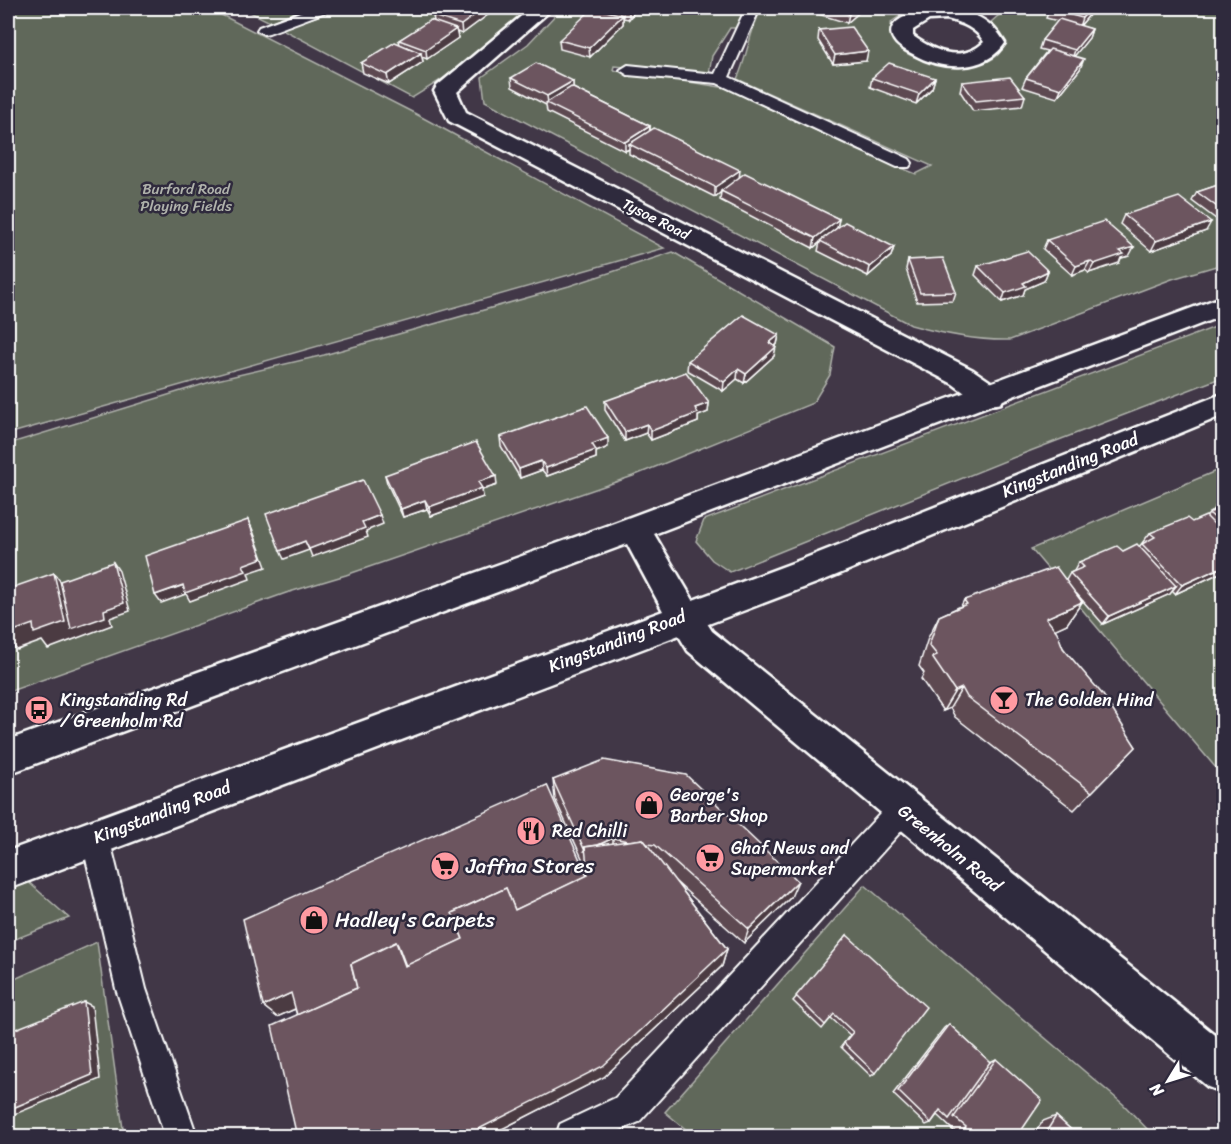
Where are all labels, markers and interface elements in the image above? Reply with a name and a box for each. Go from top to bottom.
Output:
park label: Burford Road Playing Fields [140,176,232,219]
street label: Tysoe Road [618,191,695,248]
street label: Kingstanding Road [997,422,1145,507]
street label: Kingstanding Road [543,600,692,682]
place label: Kingstanding Rd / Greenholm Rd [60,684,189,737]
bar icon: The Golden Hind [988,684,1020,716]
place label: The Golden Hind [1025,684,1155,716]
bus stop icon: Kingstanding Rd / Greenholm Rd [23,694,55,726]
street label: Kingstanding Road [88,771,237,853]
place label: George's Barber Shop [670,779,768,832]
shop icon: George's Barber Shop [633,789,665,821]
street label: Greenholm Road [890,795,1011,901]
restaurant icon: Red Chilli [515,815,547,847]
place label: Red Chilli [552,815,628,847]
place label: Ghaf News and Supermarket [731,832,850,885]
supermarket icon: Ghaf News and Supermarket [694,842,726,874]
place label: Jaffna Stores [465,847,594,885]
supermarket icon: Jaffna Stores [429,850,461,882]
place label: Hadley's Carpets [335,901,495,939]
shop icon: Hadley's Carpets [298,904,330,936]
north arrow [1138,1051,1198,1111]
text: N [1141,1076,1172,1104]

